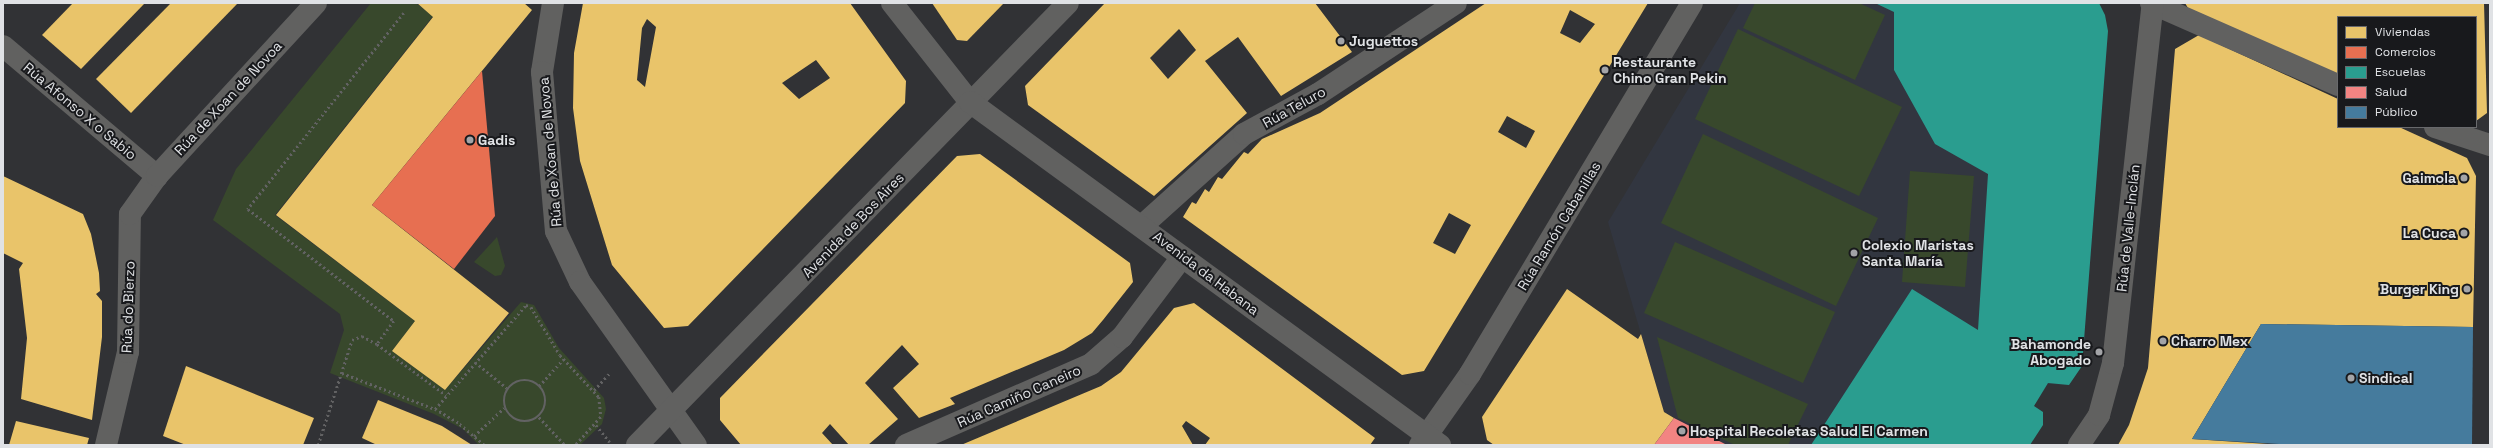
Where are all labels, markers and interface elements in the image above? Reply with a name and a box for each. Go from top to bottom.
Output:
legend [2337,16,2477,128]
text: Viviendas [2375,24,2430,40]
place label: Juguettos [1349,33,1418,49]
marker: Juguettos [1336,36,1346,46]
street label: Rúa de Xoan de Novoa [171,37,285,159]
text: Comercios [2375,44,2436,60]
place label: Restaurante Chino Gran Pekin [1613,54,1727,86]
street label: Rúa Afonso X o Sabio [20,59,140,163]
text: Escuelas [2375,64,2426,80]
marker: Restaurante Chino Gran Pekin [1600,65,1610,75]
street label: Rúa de Xoan de Novoa [535,77,565,227]
street label: Rúa Teluro [1259,83,1329,131]
text: Salud [2375,84,2407,100]
text: Público [2375,104,2418,120]
place label: Gadis [478,132,515,148]
marker: Gadis [465,135,475,145]
street label: Rúa Ramón Cabanillas [1514,159,1604,293]
street label: Rúa de Valle-Inclán [2113,163,2143,293]
street label: Avenida de Bos Aires [798,169,908,281]
place label: Gaimola [2403,170,2456,186]
marker: Gaimola [2459,173,2469,183]
place label: La Cuca [2403,225,2456,241]
street label: Avenida da Habana [1150,228,1262,318]
marker: La Cuca [2459,228,2469,238]
place label: Colexio Maristas Santa María [1862,237,1974,270]
marker: Colexio Maristas Santa María [1849,248,1859,258]
street label: Rúa do Bierzo [118,261,138,353]
place label: Burger King [2380,281,2459,297]
marker: Burger King [2462,284,2472,294]
place label: Charro Mex [2171,333,2248,349]
place label: Bahamonde Abogado [2011,336,2091,368]
marker: Charro Mex [2158,336,2168,346]
marker: Bahamonde Abogado [2094,347,2104,357]
street label: Rúa Camiño Caneiro [955,361,1083,431]
place label: Sindical [2359,370,2413,386]
marker: Sindical [2346,373,2356,383]
place label: Hospital Recoletas Salud El Carmen [1690,423,1928,439]
marker: Hospital Recoletas Salud El Carmen [1677,426,1687,436]

